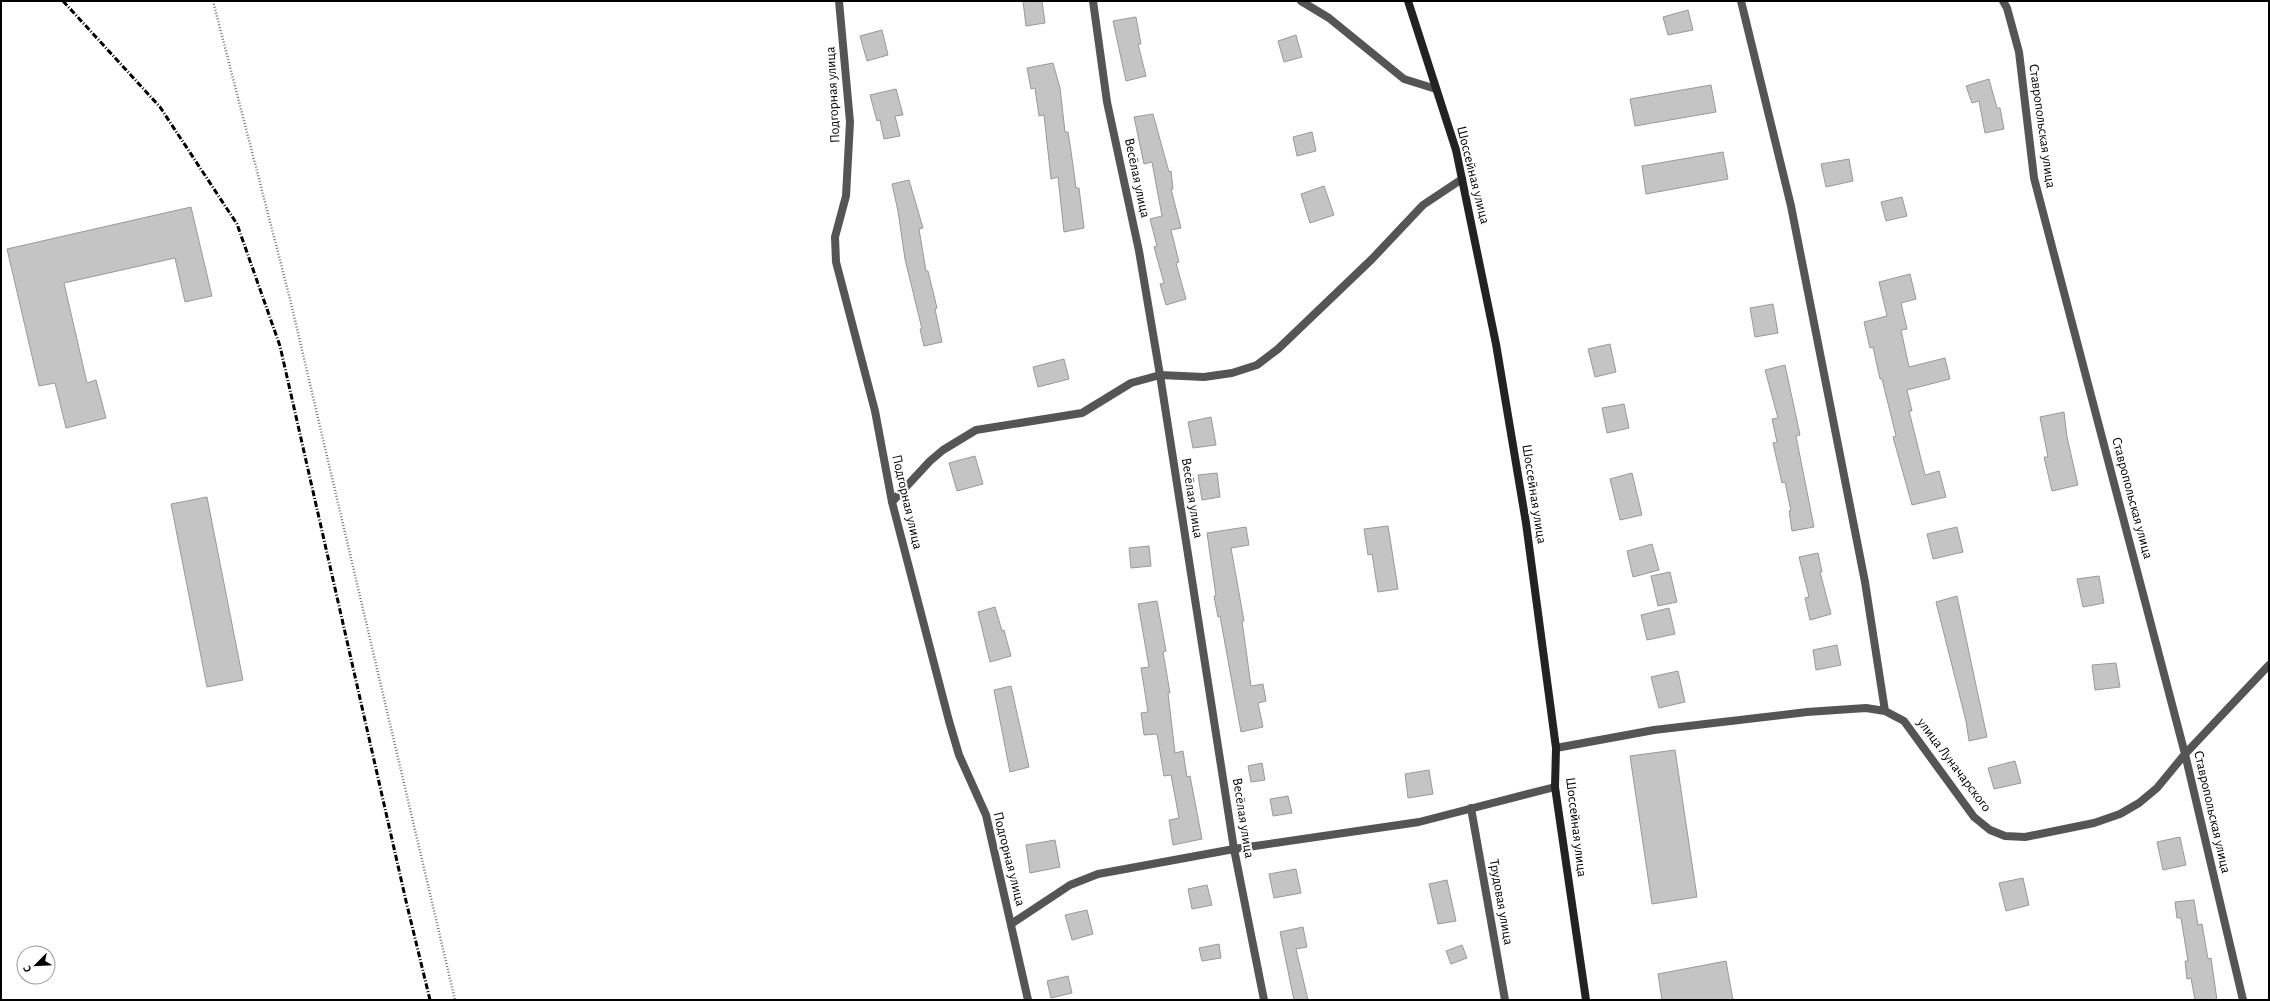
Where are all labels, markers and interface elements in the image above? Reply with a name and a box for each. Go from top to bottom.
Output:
street label: Подгорная улица [823,46,843,144]
street label: Ставропольская улица [2026,63,2058,190]
street label: Шоссейная улица [1454,125,1492,226]
street label: Весёлая улица [1122,137,1152,220]
street label: Ставропольская улица [2109,436,2155,561]
street label: Шоссейная улица [1519,443,1549,545]
street label: Подгорная улица [889,453,925,551]
street label: Весёлая улица [1179,457,1205,540]
street label: улица Луначарского [1914,715,1994,815]
street label: Ставропольская улица [2191,749,2233,875]
street label: Шоссейная улица [1563,776,1589,878]
street label: Весёлая улица [1230,777,1256,860]
street label: Подгорная улица [991,810,1028,908]
street label: Трудовая улица [1487,858,1516,947]
north arrow [16,945,56,985]
text: С [21,964,34,974]

